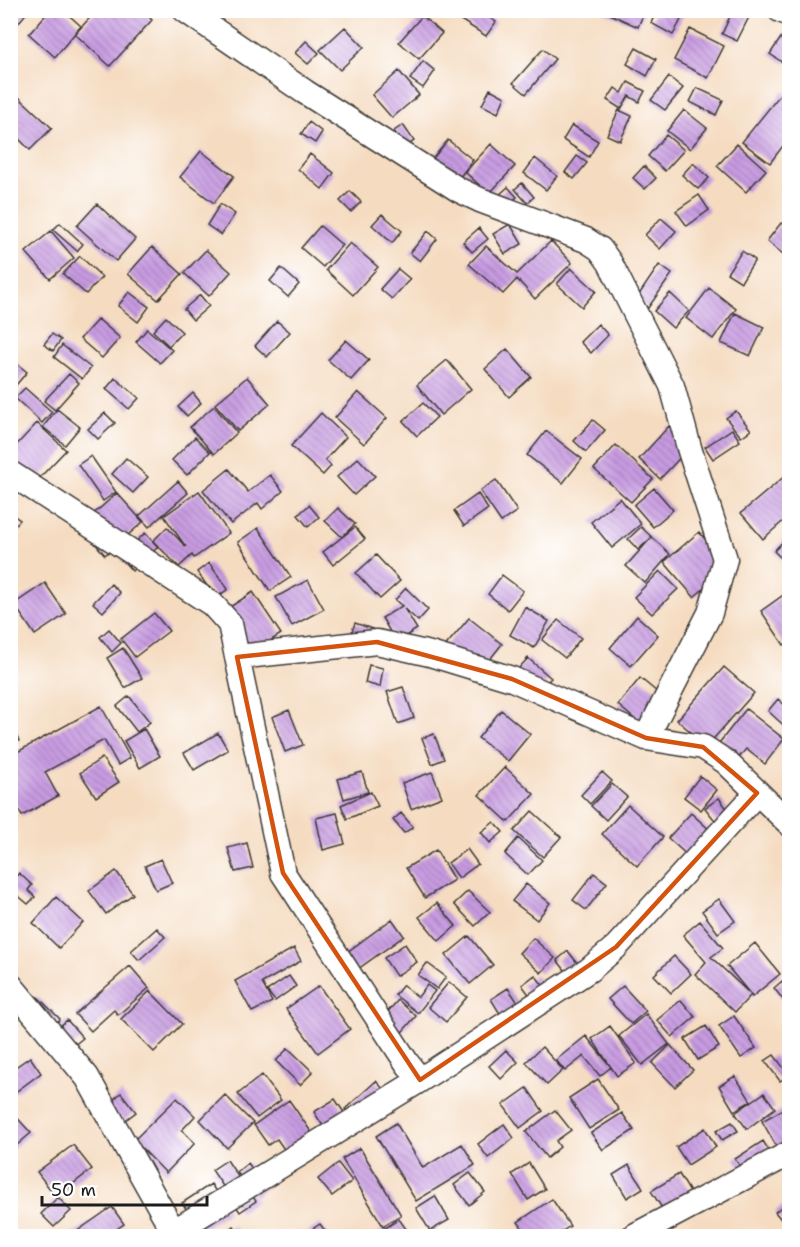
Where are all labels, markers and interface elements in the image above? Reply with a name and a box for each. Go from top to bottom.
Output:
scale bar [42,1169,207,1207]
text: 50 m [51,1178,96,1202]

